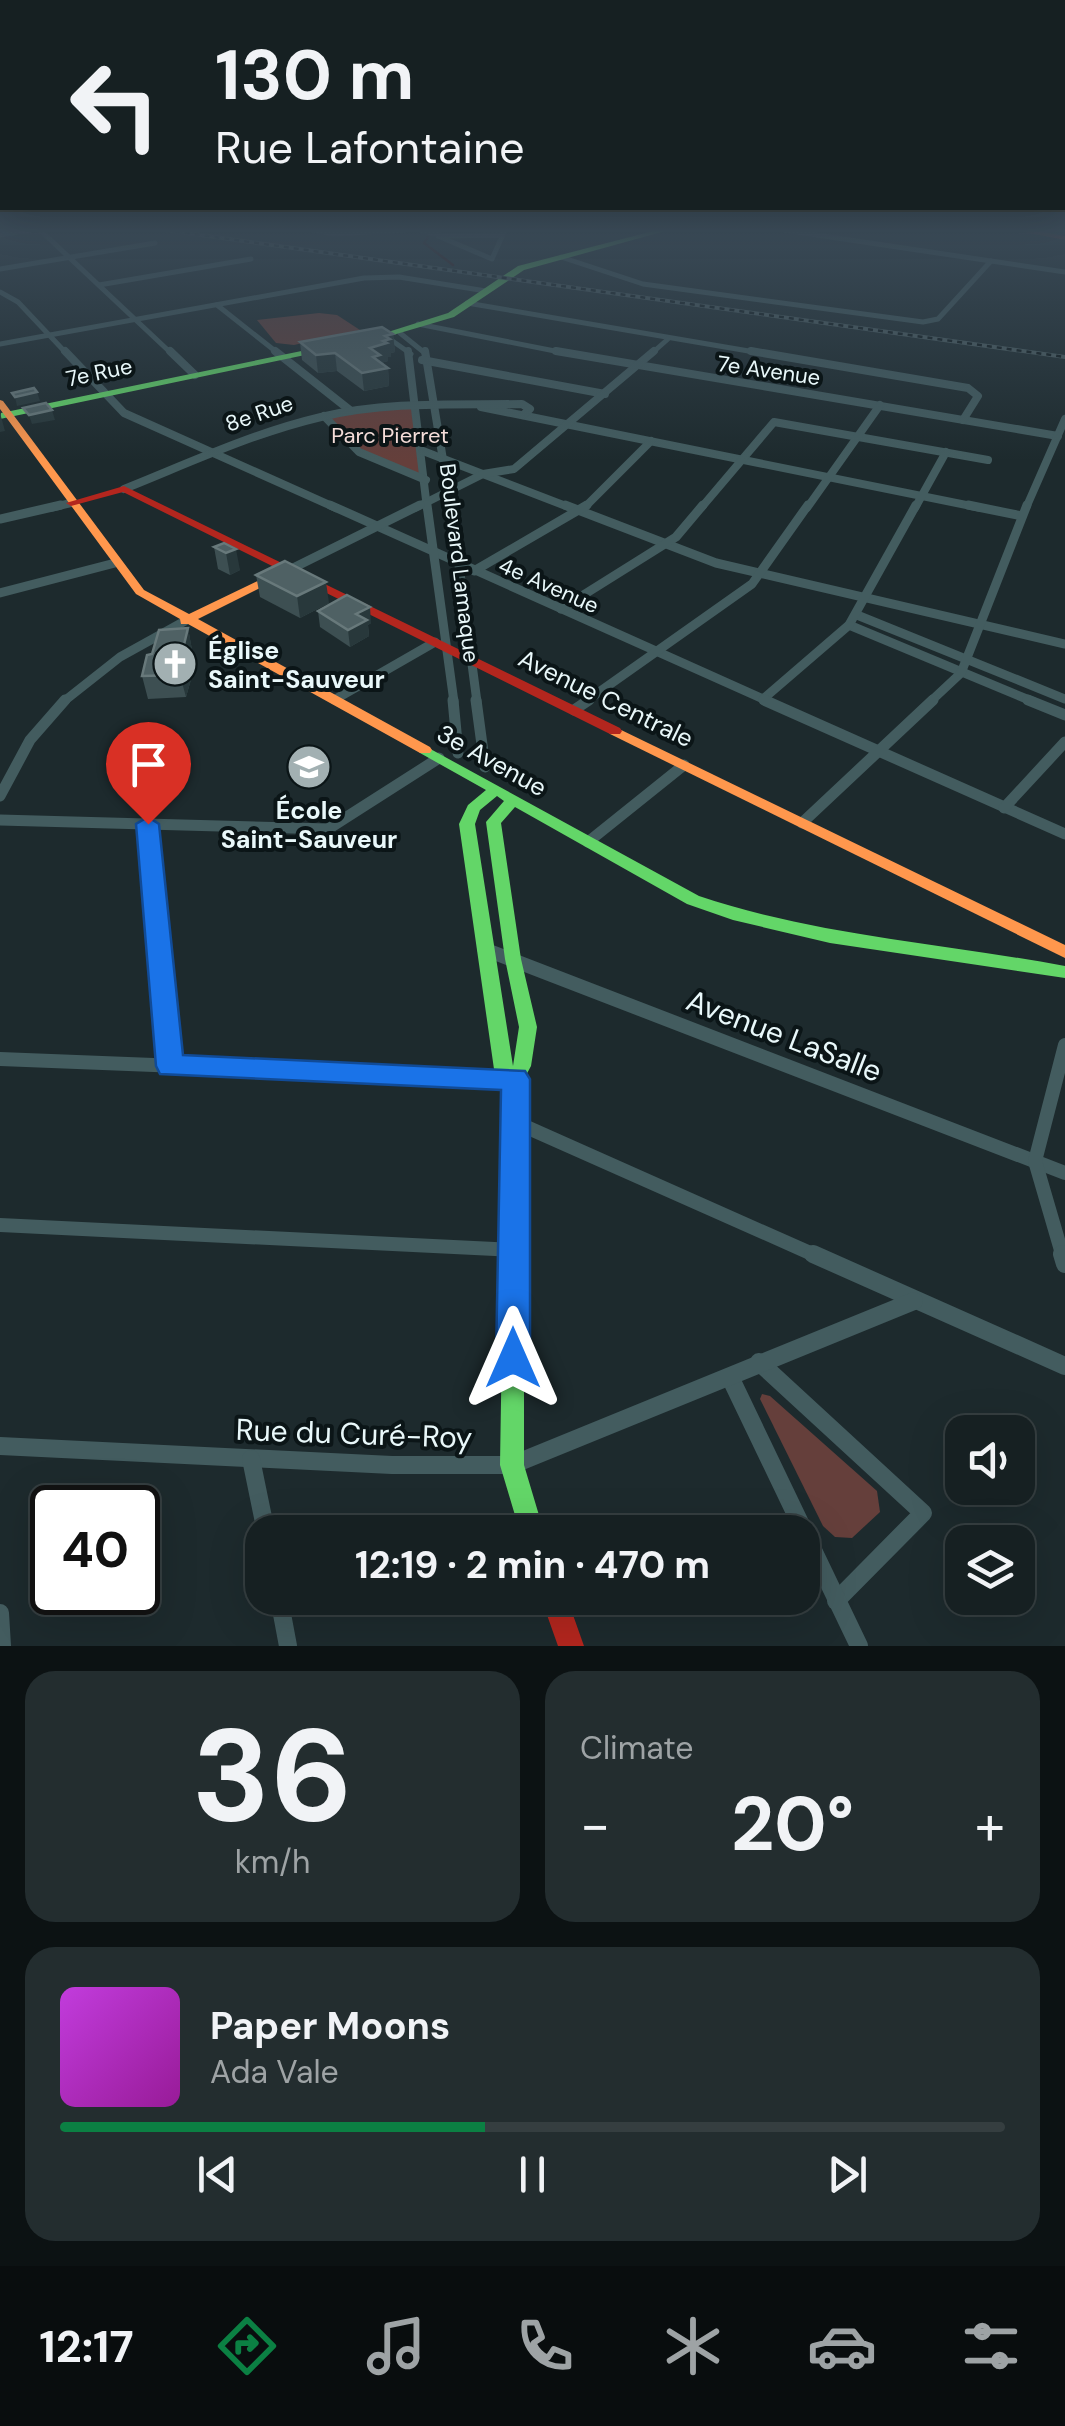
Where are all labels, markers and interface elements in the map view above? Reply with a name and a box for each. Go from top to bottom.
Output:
text: 130 m [215,30,414,121]
icon: left [50,40,180,170]
text: Rue Lafontaine [215,118,524,177]
street label: 7e Avenue [716,349,822,392]
street label: 7e Rue [63,351,135,394]
street label: 8e Rue [221,388,297,439]
park label: Parc Pierret [331,421,449,450]
street label: Boulevard Lamaque [433,462,486,664]
street label: 4e Avenue [494,551,603,620]
place label: Église Saint-Sauveur [208,634,385,696]
church icon: Église Saint-Sauveur [152,641,198,687]
street label: Avenue Centrale [513,642,699,755]
street label: 3e Avenue [431,717,552,804]
pin [106,722,191,825]
icon: arrive [121,737,176,792]
school or university icon: École Saint-Sauveur [286,744,332,790]
place label: École Saint-Sauveur [221,794,397,856]
street label: Avenue LaSalle [681,980,887,1091]
position arrow [461,1306,565,1410]
street label: Rue du Curé-Roy [235,1410,473,1457]
map controls [945,1415,1035,1615]
button: sound [945,1415,1035,1505]
speed limit sign: 40 [30,1485,160,1615]
button: layers [945,1525,1035,1615]
text: 12:19 · 2 min · 470 m [355,1540,710,1590]
text: 36 [192,1691,353,1860]
text: Climate [580,1727,694,1769]
text: 20° [731,1776,854,1873]
text: − [580,1789,610,1861]
text: + [975,1789,1005,1861]
text: km/h [235,1841,310,1883]
text: Paper Moons [210,2001,450,2051]
text: Ada Vale [210,2051,339,2093]
icon: previous [190,2147,245,2202]
icon: pause [505,2147,560,2202]
icon: next [820,2147,875,2202]
icon: directions [212,2311,282,2381]
icon: music [361,2311,431,2381]
icon: phone [510,2311,580,2381]
icon: climate [658,2311,728,2381]
icon: car [807,2311,877,2381]
icon: filters [956,2311,1026,2381]
text: 12:17 [39,2317,134,2376]

